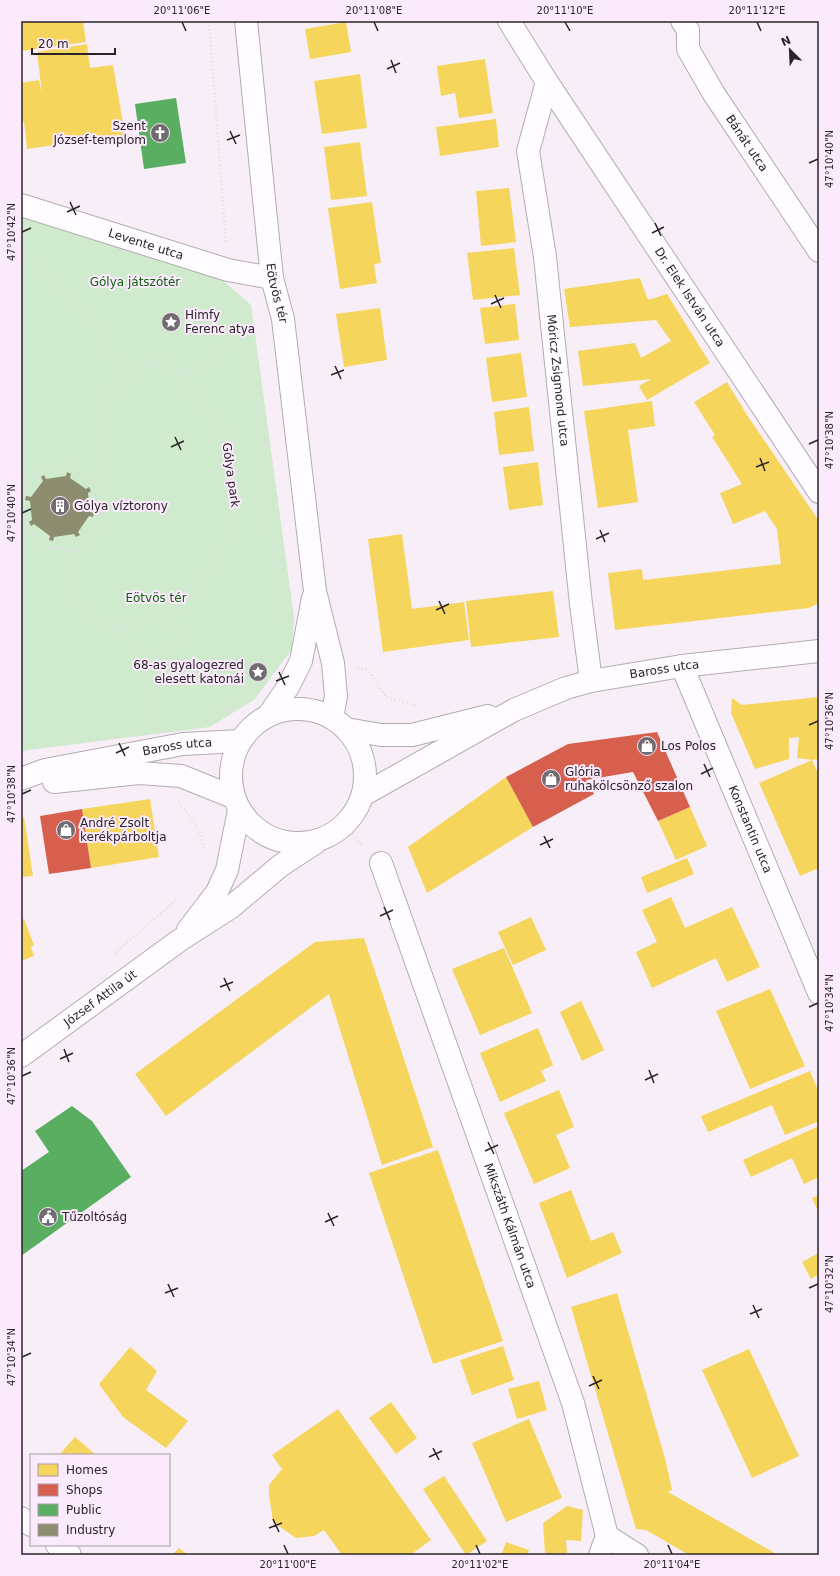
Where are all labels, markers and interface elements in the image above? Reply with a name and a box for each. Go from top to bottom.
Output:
text: 20°11'06"E [154,5,210,16]
text: 20°11'08"E [346,5,402,16]
text: 20°11'10"E [537,5,593,16]
text: 20°11'12"E [729,5,785,16]
scale bar [32,30,115,56]
north arrow [770,30,810,70]
text: N [779,34,793,49]
text: 20 m [38,37,69,51]
street label: Bánát utca [723,112,771,174]
place label: Szent József-templom [53,119,146,147]
church icon: Szent József-templom [149,122,171,144]
text: 47°10'40"N [824,130,835,188]
text: 47°10'42"N [6,203,17,261]
street label: Levente utca [107,226,185,263]
street label: Dr. Elek István utca [652,245,728,350]
street label: Eötvös tér [264,262,290,324]
park label: Gólya játszótér [90,275,180,289]
place label: Himfy Ferenc atya [185,308,255,336]
place icon: Himfy Ferenc atya [160,311,182,333]
street label: Móricz Zsigmond utca [544,314,572,447]
text: 47°10'38"N [824,411,835,469]
street label: Gólya park [220,442,242,508]
text: 47°10'40"N [6,484,17,542]
building icon: Gólya víztorony [49,495,71,517]
place label: Gólya víztorony [74,499,168,513]
park label: Eötvös tér [125,591,187,605]
street label: Baross utca [629,657,700,682]
place label: 68-as gyalogezred elesett katonái [133,658,244,686]
place icon: 68-as gyalogezred elesett katonái [247,661,269,683]
text: 47°10'36"N [824,692,835,750]
street label: Baross utca [141,735,212,759]
shop icon: Los Polos [636,735,658,757]
place label: Los Polos [661,739,716,753]
text: 47°10'38"N [6,765,17,823]
place label: Glória ruhakölcsönző szalon [565,765,693,793]
shop icon: Glória ruhakölcsönző szalon [540,768,562,790]
street label: Konstantin utca [726,783,775,875]
place label: André Zsolt kerékpárboltja [80,816,167,844]
shop icon: André Zsolt kerékpárboltja [55,819,77,841]
street label: József Attila út [60,967,139,1030]
text: 47°10'34"N [824,974,835,1032]
text: 47°10'36"N [6,1047,17,1105]
street label: Mikszáth Kálmán utca [481,1161,539,1290]
public building icon: Tűzoltóság [37,1206,59,1228]
place label: Tűzoltóság [61,1210,127,1224]
text: 47°10'32"N [824,1255,835,1313]
text: 47°10'34"N [6,1328,17,1386]
legend [30,1454,170,1546]
text: Homes [66,1463,108,1477]
text: Shops [66,1483,102,1497]
text: Public [66,1503,102,1517]
text: Industry [66,1523,115,1537]
text: 20°11'00"E [260,1559,316,1570]
text: 20°11'02"E [452,1559,508,1570]
text: 20°11'04"E [644,1559,700,1570]

